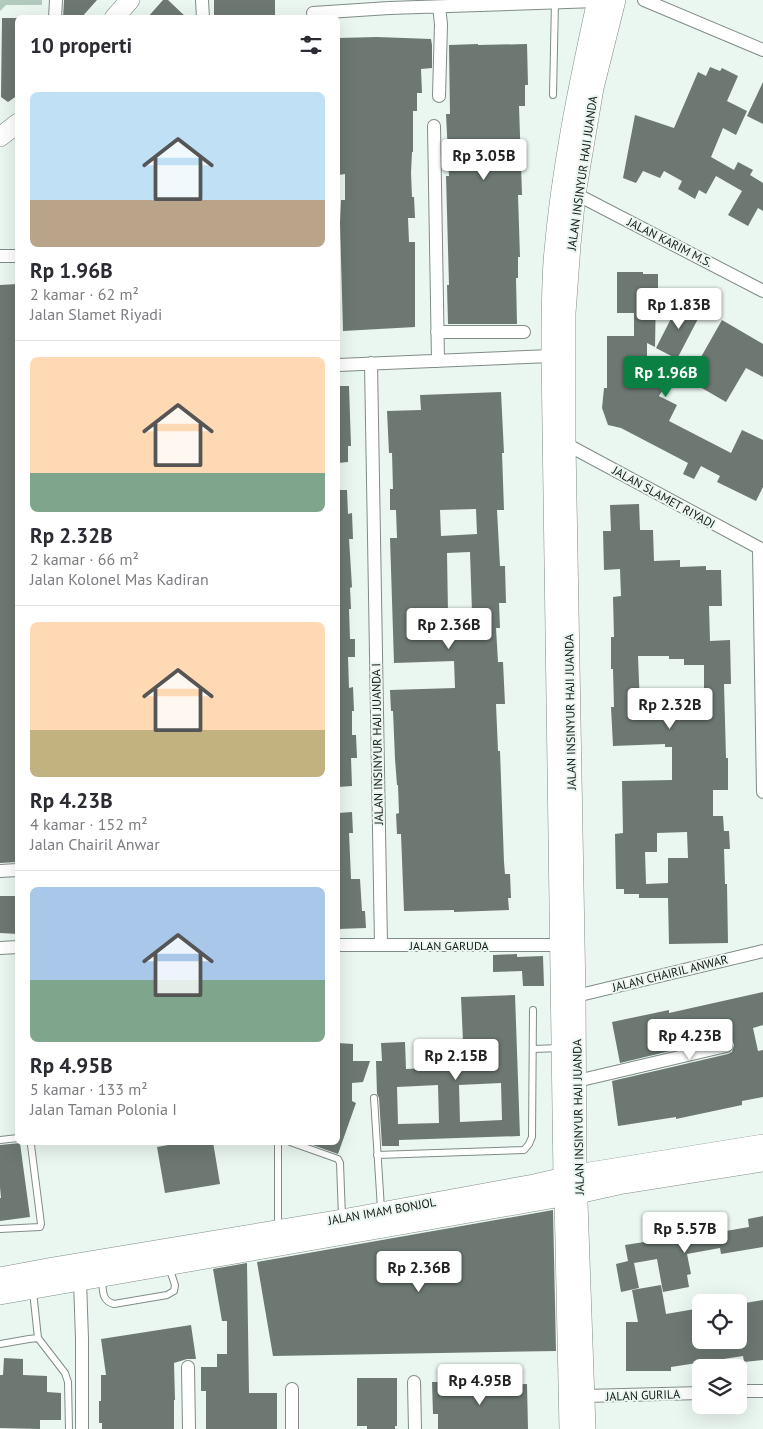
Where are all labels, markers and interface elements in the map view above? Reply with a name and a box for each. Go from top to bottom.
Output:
icon: filters [297,31,325,59]
text: 10 properti [30,32,132,59]
street label: JALAN INSINYUR HAJI JUANDA [564,95,600,252]
icon: home [133,124,223,214]
pin: Rp 3.05B [432,138,536,181]
text: Rp 3.05B [453,145,515,165]
street label: JALAN KARIM M.S. [624,214,715,270]
text: Rp 1.96B [30,257,113,284]
text: 2 kamar · 62 m² [30,284,139,304]
pin: Rp 1.83B [627,288,731,330]
text: Rp 1.83B [648,294,710,314]
text: Jalan Slamet Riyadi [30,304,162,324]
pin: Rp 1.96B [614,356,718,398]
text: Rp 1.96B [635,362,697,382]
icon: home [133,390,223,480]
street label: JALAN SLAMET RIYADI [609,462,718,531]
text: Rp 2.32B [30,522,113,549]
text: 2 kamar · 66 m² [30,549,139,569]
text: Jalan Kolonel Mas Kadiran [30,569,209,589]
pin: Rp 2.36B [397,608,501,650]
text: Rp 2.36B [418,614,480,634]
street label: JALAN INSINYUR HAJI JUANDA [561,634,579,791]
icon: home [133,655,223,745]
street label: JALAN INSINYUR HAJI JUANDA I [368,663,386,826]
pin: Rp 2.32B [618,688,722,730]
text: Rp 2.32B [639,694,701,714]
text: Rp 4.23B [30,787,113,814]
text: 4 kamar · 152 m² [30,814,148,834]
text: Jalan Chairil Anwar [30,834,160,854]
icon: home [133,920,223,1010]
street label: JALAN GARUDA [409,938,489,953]
street label: JALAN CHAIRIL ANWAR [610,951,729,995]
pin: Rp 4.23B [638,1018,742,1061]
text: Rp 4.23B [659,1025,721,1045]
pin: Rp 2.15B [404,1038,508,1081]
street label: JALAN INSINYUR HAJI JUANDA [569,1039,587,1196]
text: Rp 2.15B [425,1045,487,1065]
text: Rp 4.95B [30,1052,113,1079]
text: 5 kamar · 133 m² [30,1079,148,1099]
text: Jalan Taman Polonia I [30,1099,177,1119]
street label: JALAN IMAM BONJOL [326,1194,437,1228]
pin: Rp 5.57B [633,1212,737,1254]
text: Rp 5.57B [654,1218,716,1238]
pin: Rp 2.36B [367,1250,471,1293]
text: Rp 2.36B [388,1257,450,1277]
map controls [692,1294,747,1414]
button: locate [692,1294,747,1349]
button: layers [692,1359,747,1414]
pin: Rp 4.95B [428,1364,532,1406]
text: Rp 4.95B [449,1370,511,1390]
street label: JALAN GURILA [605,1386,680,1404]

